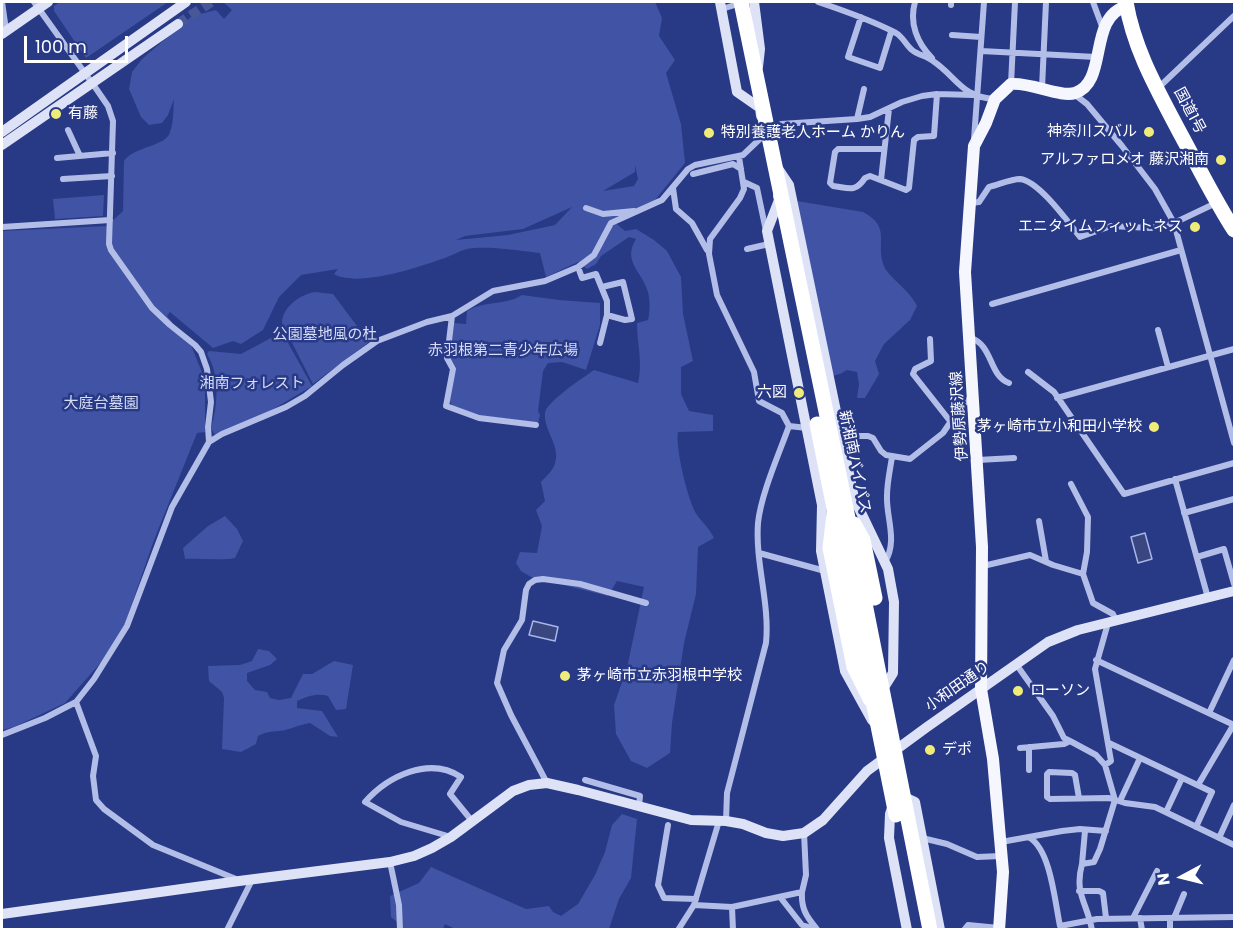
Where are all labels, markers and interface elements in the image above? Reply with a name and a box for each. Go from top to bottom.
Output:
scale bar [27,24,130,62]
text: 100 m [35,34,87,59]
street label: 国道1号 [1169,85,1209,137]
place label: 有藤 [68,105,98,123]
marker: 有藤 [49,107,63,121]
place label: 神奈川スバル [1047,123,1137,141]
place label: 特別養護老人ホーム かりん [721,124,905,142]
marker: 神奈川スバル [1142,125,1156,139]
marker: 特別養護老人ホーム かりん [702,126,716,140]
place label: アルファロメオ 藤沢湘南 [1040,151,1209,169]
marker: アルファロメオ 藤沢湘南 [1214,153,1228,167]
place label: エニタイムフィットネス [1018,218,1183,236]
marker: エニタイムフィットネス [1188,220,1202,234]
park label: 公園墓地風の杜 [273,326,377,344]
park label: 赤羽根第二青少年広場 [428,342,578,360]
street label: 伊勢原藤沢線 [948,370,972,462]
park label: 湘南フォレスト [200,375,304,393]
place label: 六図 [757,384,787,402]
marker: 六図 [792,386,806,400]
park label: 大庭台墓園 [64,395,138,413]
street label: 新湘南バイパス [834,409,874,515]
place label: 茅ヶ崎市立小和田小学校 [977,418,1142,436]
marker: 茅ヶ崎市立小和田小学校 [1147,420,1161,434]
street label: 小和田通り [922,658,994,716]
place label: 茅ヶ崎市立赤羽根中学校 [577,667,742,685]
marker: 茅ヶ崎市立赤羽根中学校 [558,669,572,683]
place label: ローソン [1030,682,1090,700]
marker: ローソン [1011,684,1025,698]
place label: デポ [942,741,972,759]
marker: デポ [923,743,937,757]
north arrow [1152,847,1212,907]
text: N [1151,872,1176,887]

